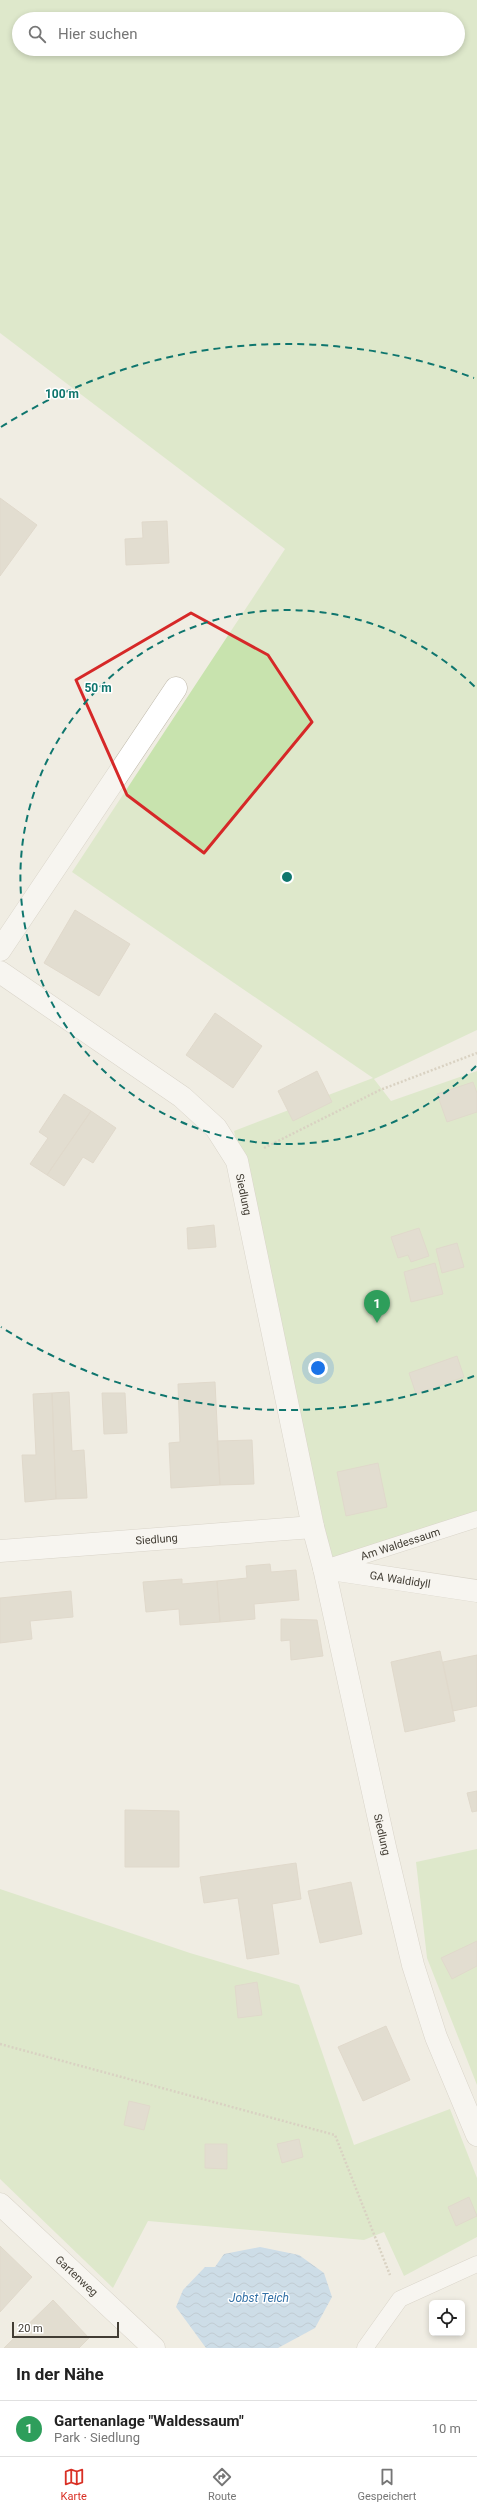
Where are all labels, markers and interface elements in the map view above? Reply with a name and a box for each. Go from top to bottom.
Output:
search box [12,12,465,56]
icon: search [26,23,48,45]
text: Hier suchen [58,25,137,43]
text: 100 m [45,387,79,401]
text: 50 m [84,681,112,695]
centre of rings [280,870,294,884]
street label: Siedlung [233,1172,254,1217]
pin: 1 [364,1290,390,1323]
your location [308,1358,328,1378]
street label: Am Waldessaum [359,1525,442,1563]
street label: Siedlung [135,1531,178,1548]
street label: GA Waldidyll [369,1569,431,1591]
street label: Siedlung [371,1813,393,1857]
street label: Gartenweg [52,2253,100,2299]
water label: Jobst Teich [229,2291,289,2305]
map controls [429,2300,465,2336]
button: locate [429,2300,465,2336]
scale bar [12,2320,119,2339]
text: 20 m [18,2322,43,2335]
text: In der Nähe [16,2364,104,2384]
text: Gartenanlage "Waldessaum" [54,2412,244,2430]
text: 1 [25,2421,33,2436]
text: 10 m [432,2421,461,2436]
text: Park · Siedlung [54,2430,140,2445]
tab: Karte [61,2466,87,2503]
tab: Route [208,2466,236,2503]
tab: Gespeichert [358,2466,416,2503]

